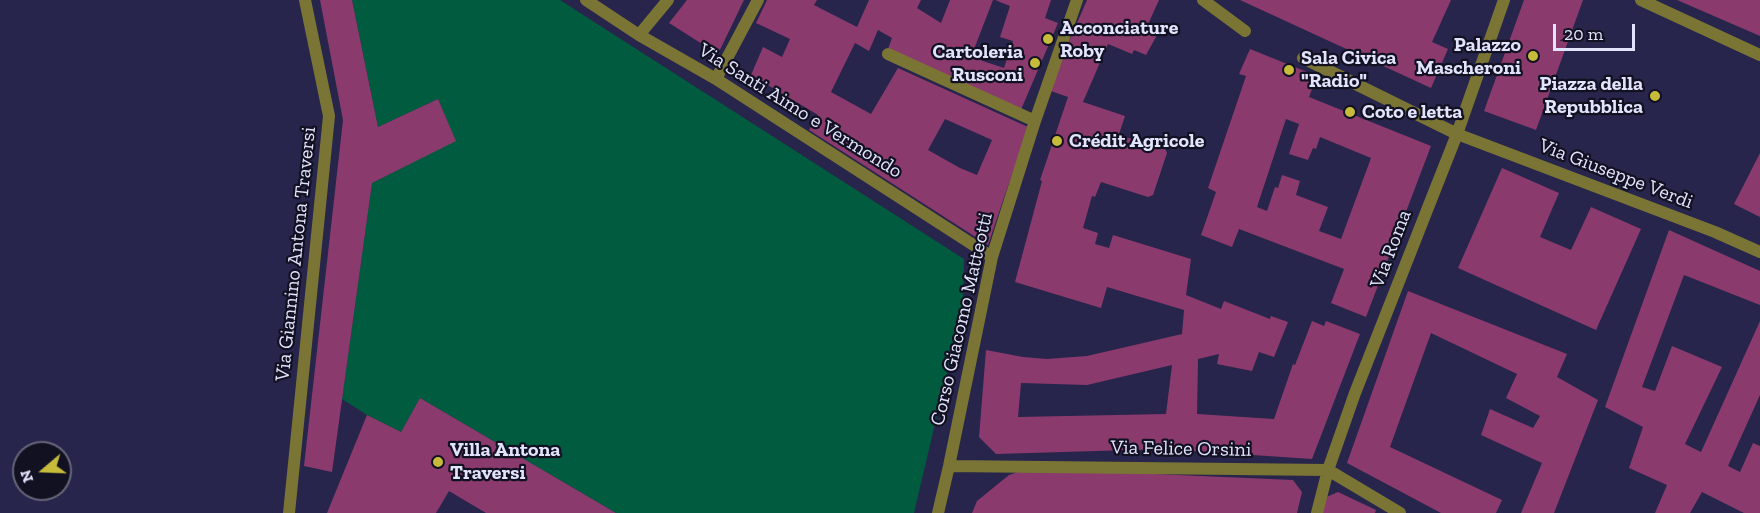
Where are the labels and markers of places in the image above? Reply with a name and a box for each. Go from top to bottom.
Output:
place label: Acconciature Roby [1060,16,1178,63]
marker: Acconciature Roby [1041,32,1055,46]
place label: Palazzo Mascheroni [1416,33,1521,80]
place label: Cartoleria Rusconi [932,40,1023,87]
place label: Sala Civica "Radio" [1301,46,1396,93]
marker: Palazzo Mascheroni [1526,49,1540,63]
marker: Cartoleria Rusconi [1028,56,1042,70]
marker: Sala Civica "Radio" [1282,63,1296,77]
place label: Piazza della Repubblica [1539,72,1643,119]
marker: Piazza della Repubblica [1648,89,1662,103]
place label: Coto e letta [1362,100,1462,124]
marker: Coto e letta [1343,105,1357,119]
place label: Crédit Agricole [1069,129,1204,153]
marker: Crédit Agricole [1050,134,1064,148]
place label: Villa Antona Traversi [450,438,560,485]
marker: Villa Antona Traversi [431,455,445,469]

